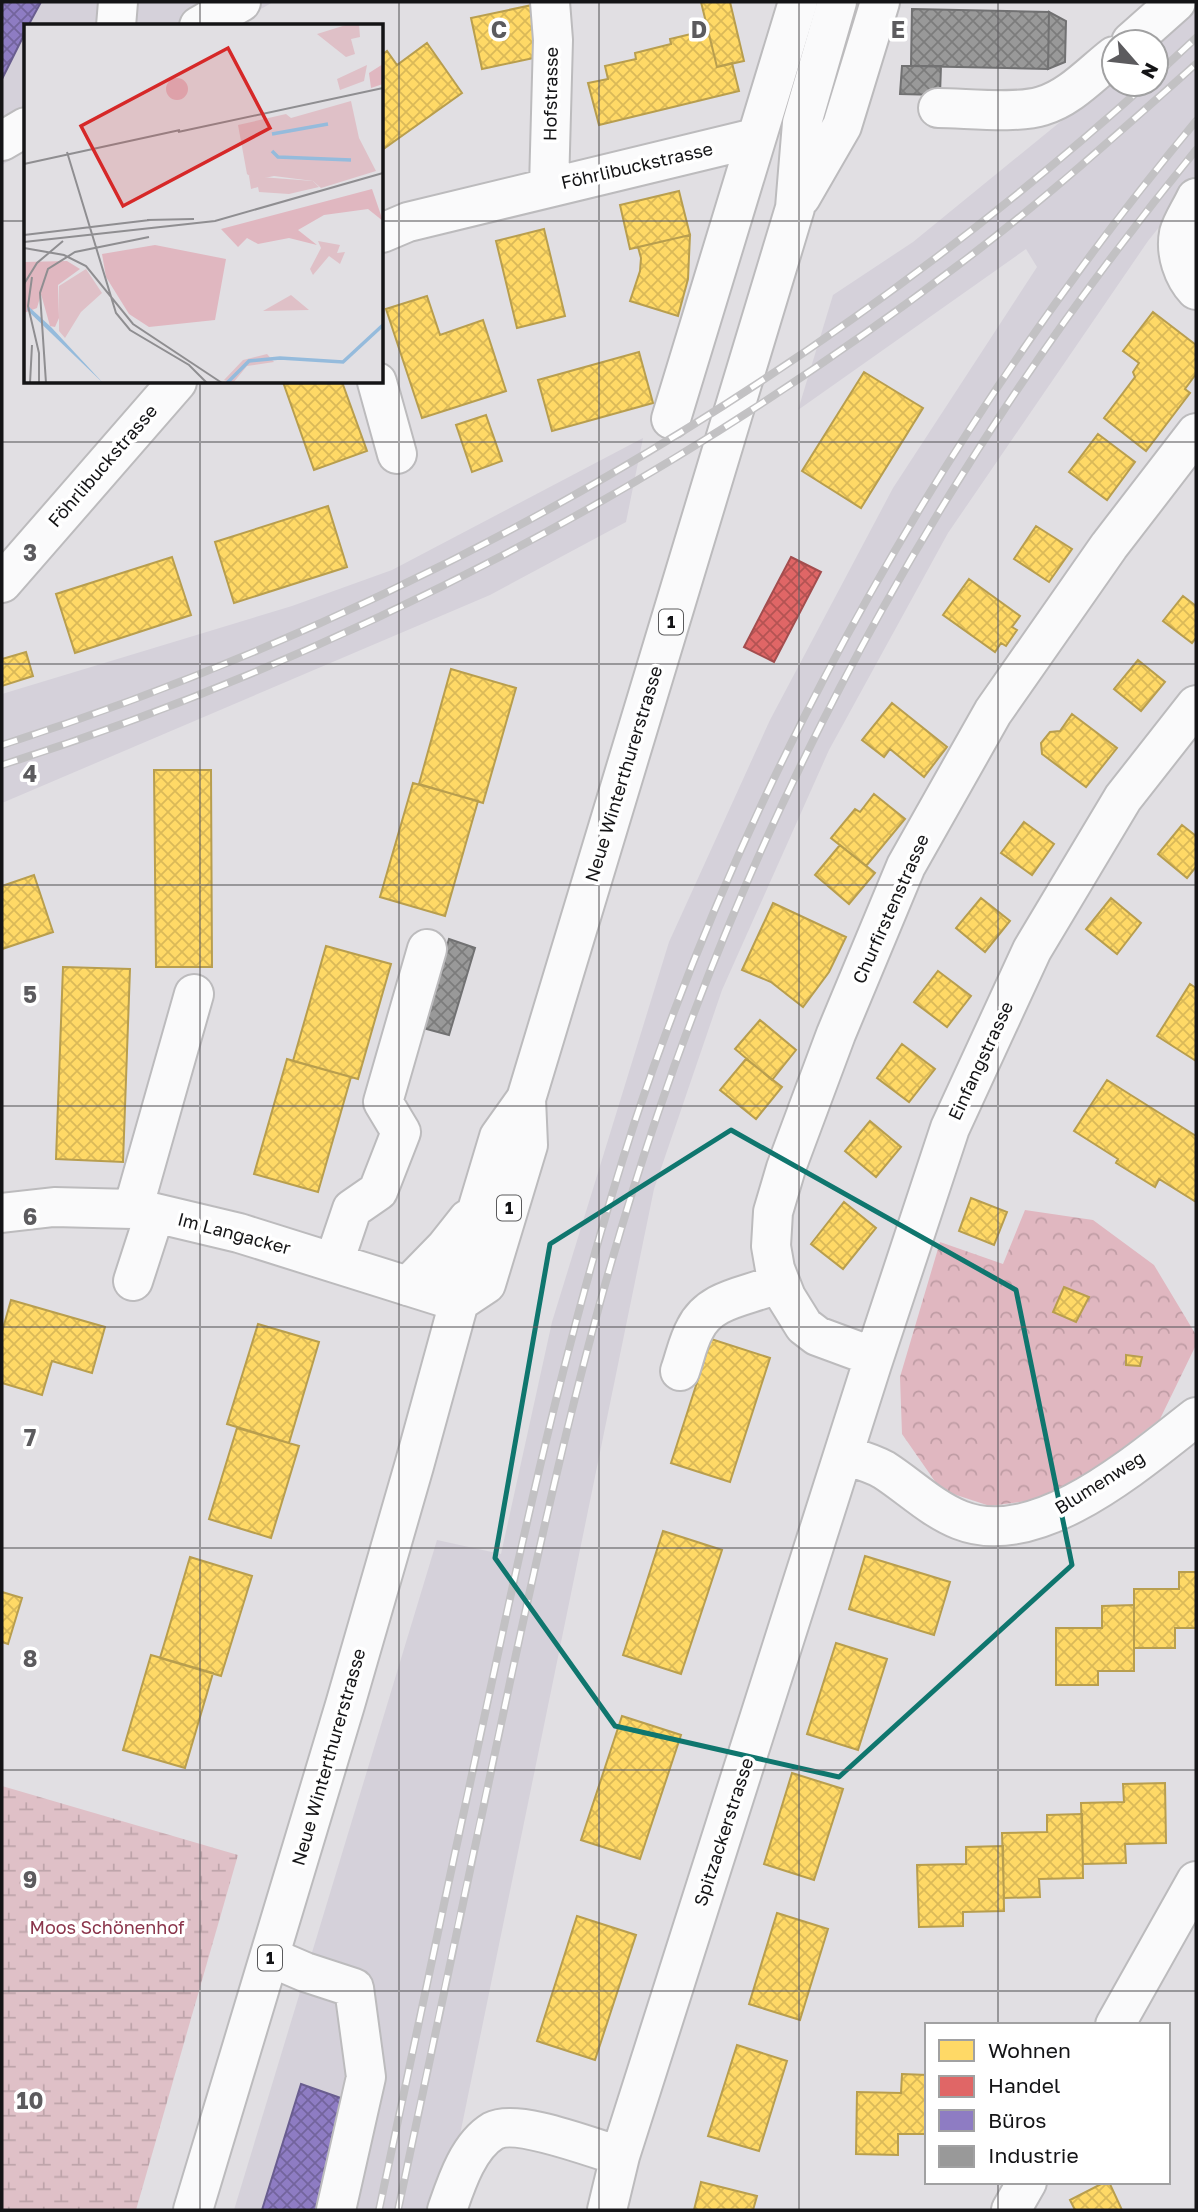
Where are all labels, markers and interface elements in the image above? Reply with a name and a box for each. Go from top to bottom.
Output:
text: C [491,15,507,43]
text: D [691,15,707,43]
text: E [891,15,905,43]
inset map [24,24,383,383]
north arrow [1100,28,1170,98]
street label: Hofstrasse [538,47,562,141]
text: N [1137,59,1164,83]
street label: Föhrlibuckstrasse [559,137,715,193]
street label: Föhrlibuckstrasse [43,400,161,531]
text: 3 [23,538,37,566]
road number: 1 [659,610,683,635]
street label: Neue Winterthurerstrasse [580,663,666,884]
text: 4 [23,759,37,787]
street label: Churfirstenstrasse [847,830,933,987]
text: 5 [23,980,37,1008]
street label: Einfangstrasse [943,998,1017,1124]
road number: 1 [497,1196,521,1220]
text: 6 [23,1202,37,1230]
street label: Im Langacker [175,1207,293,1259]
text: 7 [24,1423,36,1451]
street label: Blumenweg [1050,1446,1149,1518]
text: 8 [23,1644,37,1672]
street label: Neue Winterthurerstrasse [286,1646,370,1868]
street label: Spitzackerstrasse [689,1755,757,1909]
text: 9 [23,1865,37,1893]
park label: Moos Schönenhof [29,1916,185,1938]
road number: 1 [258,1946,282,1970]
legend [925,2023,1170,2184]
text: Wohnen [988,2037,1071,2063]
text: Handel [988,2072,1061,2098]
text: 10 [17,2086,43,2114]
text: Büros [988,2107,1047,2133]
text: Industrie [988,2142,1079,2168]

